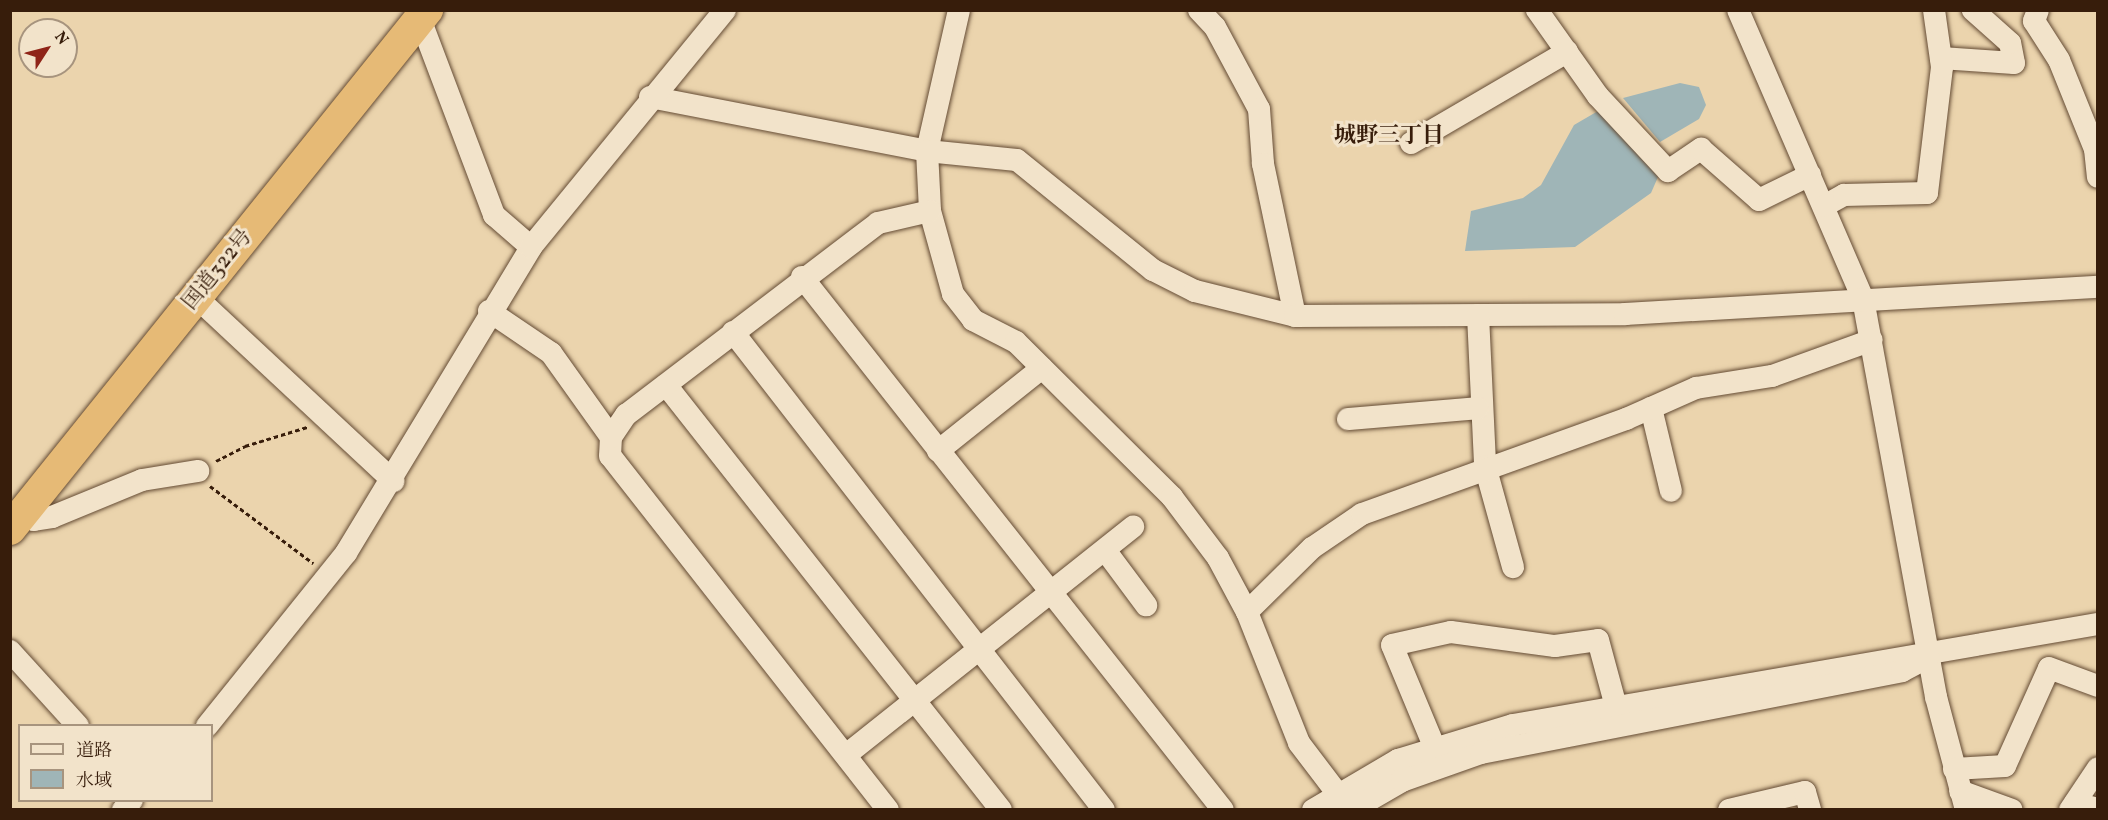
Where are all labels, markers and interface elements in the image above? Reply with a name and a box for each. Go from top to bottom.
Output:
north arrow [18,18,78,78]
text: N [49,27,73,50]
district label: 城野三丁目 [1334,124,1444,150]
street label: 国道322号 [178,225,258,315]
legend [18,724,213,802]
text: 道路 [76,739,112,764]
text: 水域 [76,769,112,794]

